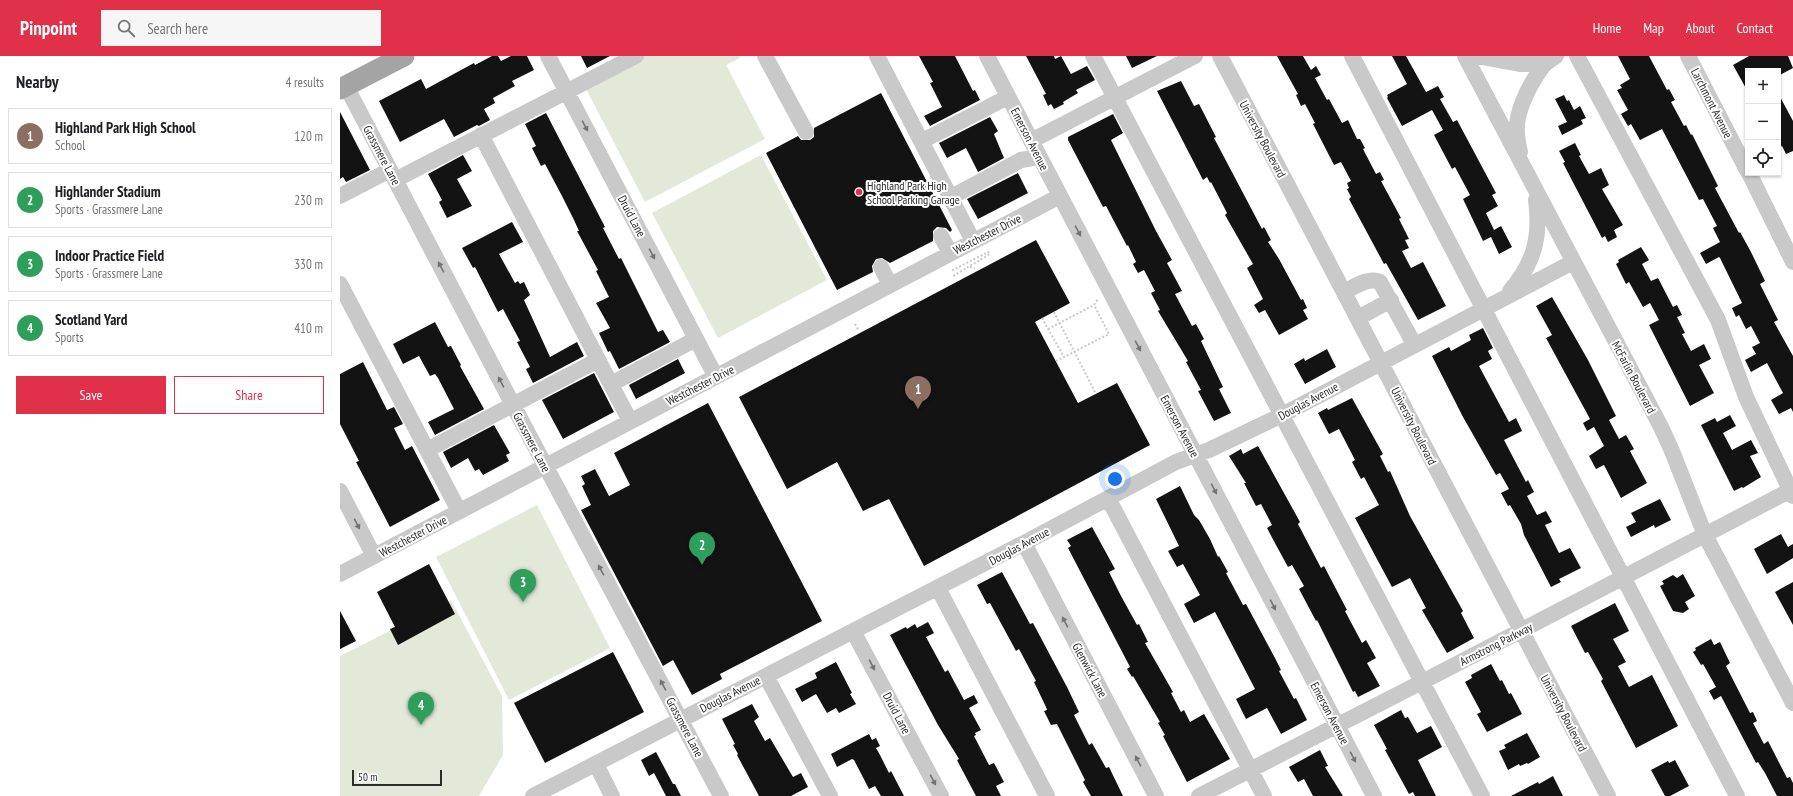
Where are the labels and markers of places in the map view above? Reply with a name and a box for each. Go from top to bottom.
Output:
place label: Highland Park High School Parking Garage [867,178,960,207]
marker: Highland Park High School Parking Garage [854,187,864,197]
pin: 1 [905,376,931,409]
pin: 2 [689,532,715,565]
pin: 3 [510,569,536,602]
pin: 4 [408,692,434,725]

